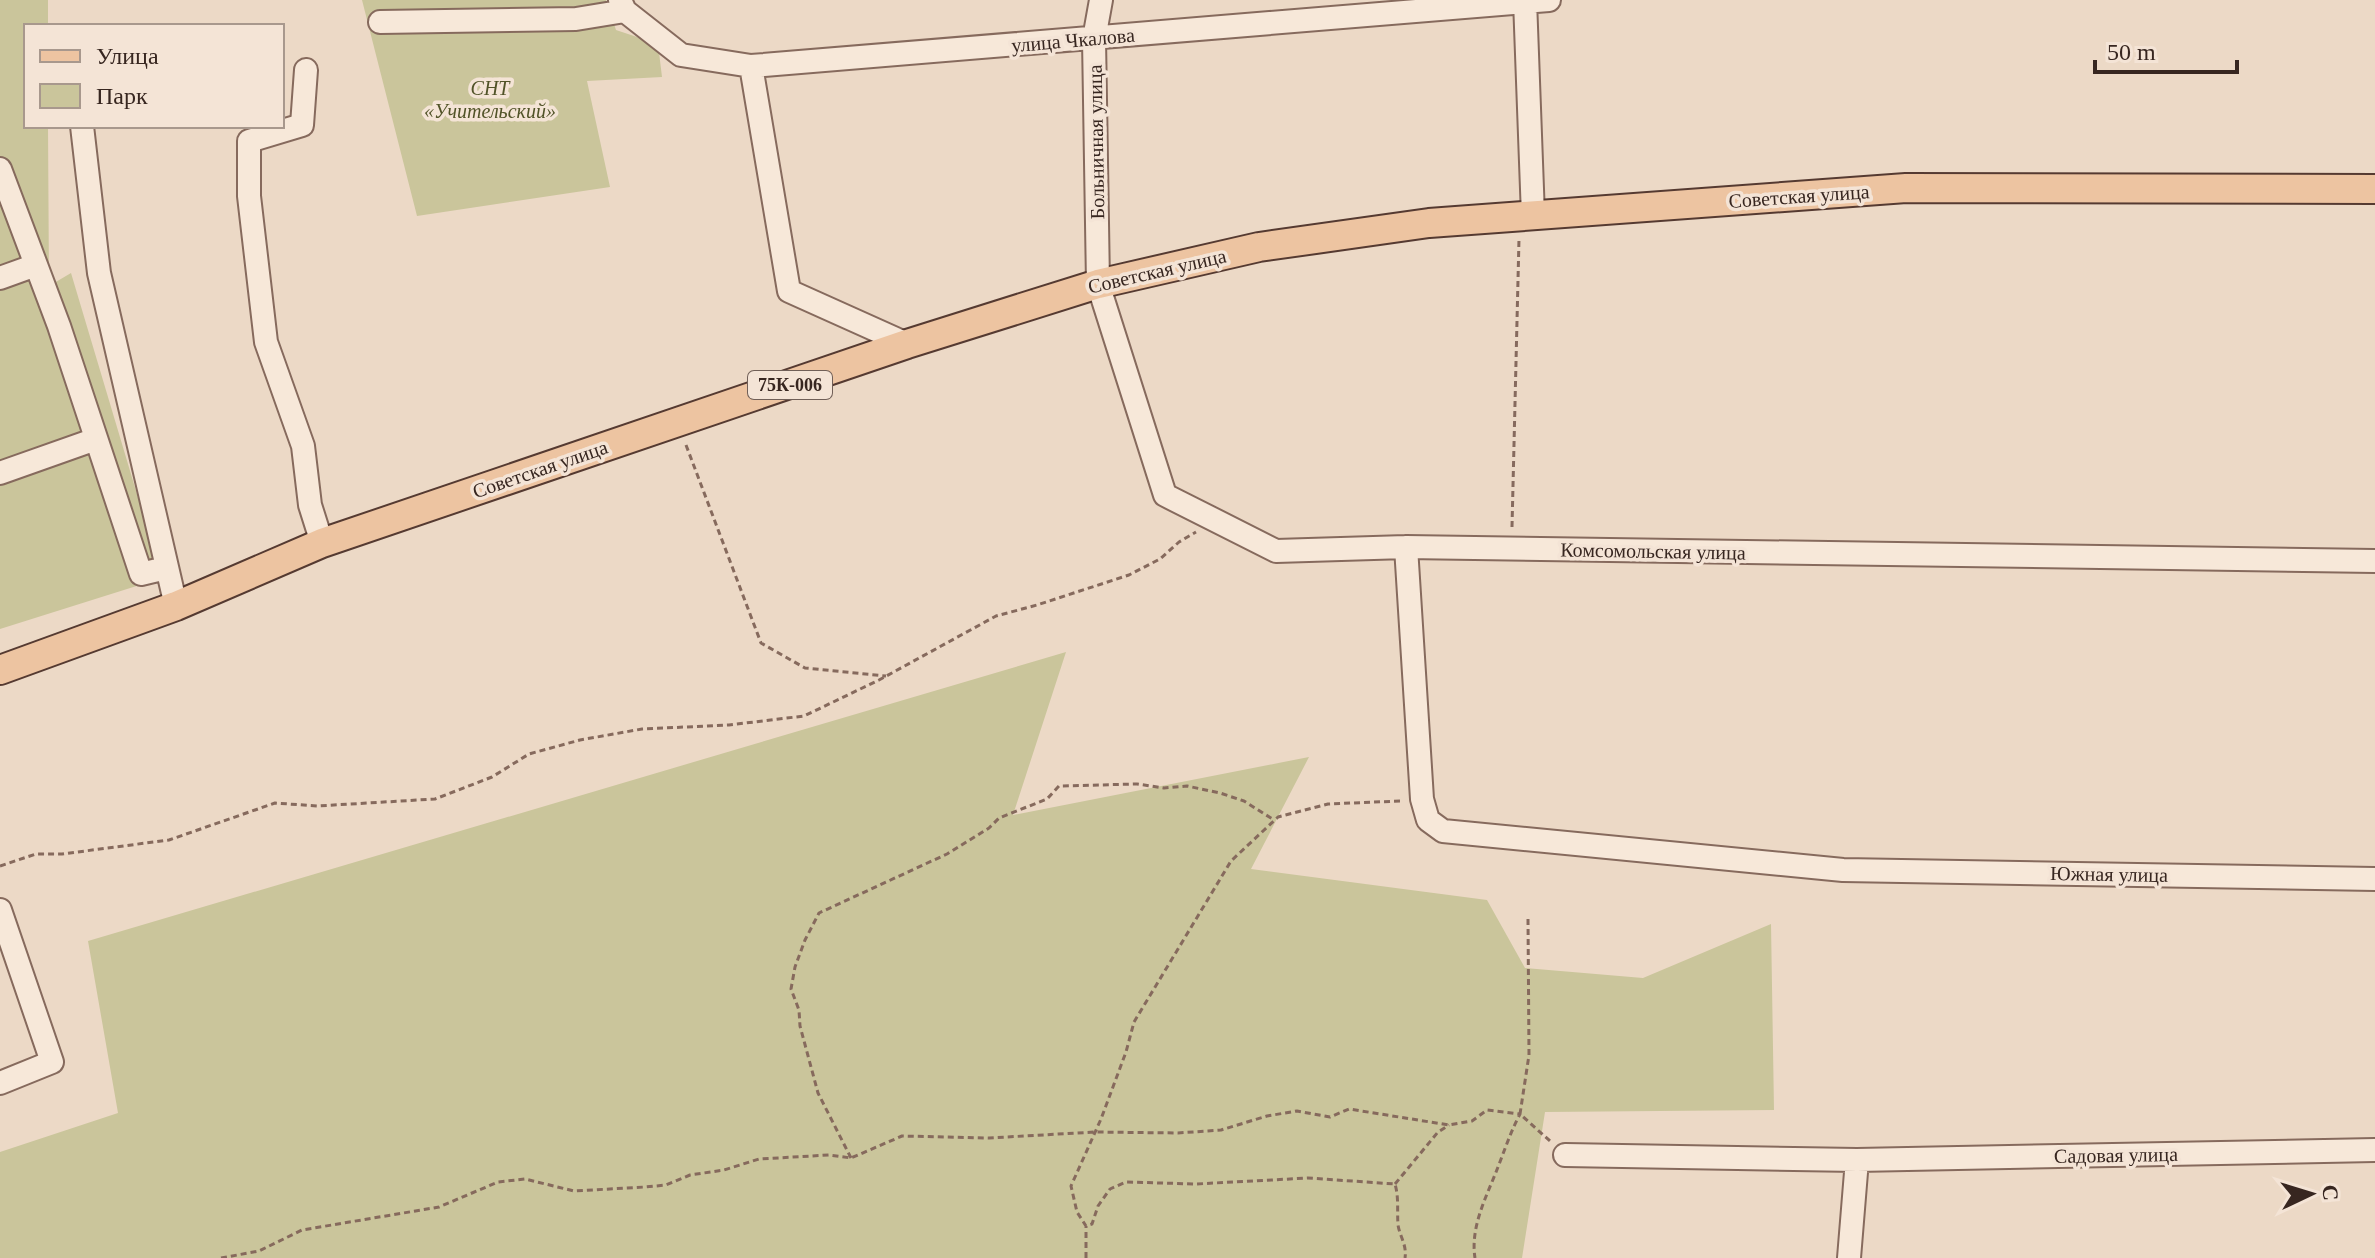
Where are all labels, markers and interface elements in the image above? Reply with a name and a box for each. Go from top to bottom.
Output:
legend [24,24,284,128]
street label: улица Чкалова [1010,24,1136,57]
scale bar [2095,24,2237,74]
text: 50 m [2107,39,2156,65]
text: Улица [96,43,159,69]
street label: Больничная улица [1084,64,1109,220]
park label: СНТ «Учительский» [424,77,556,122]
text: Парк [96,83,148,109]
street label: Советская улица [1728,180,1870,213]
street label: Советская улица [1086,244,1229,299]
road number: 75К-006 [748,371,832,399]
street label: Советская улица [470,436,611,503]
street label: Комсомольская улица [1560,538,1746,565]
street label: Южная улица [2050,862,2168,887]
street label: Садовая улица [2054,1143,2178,1168]
north arrow [2271,1154,2351,1234]
text: С [2317,1184,2343,1201]

